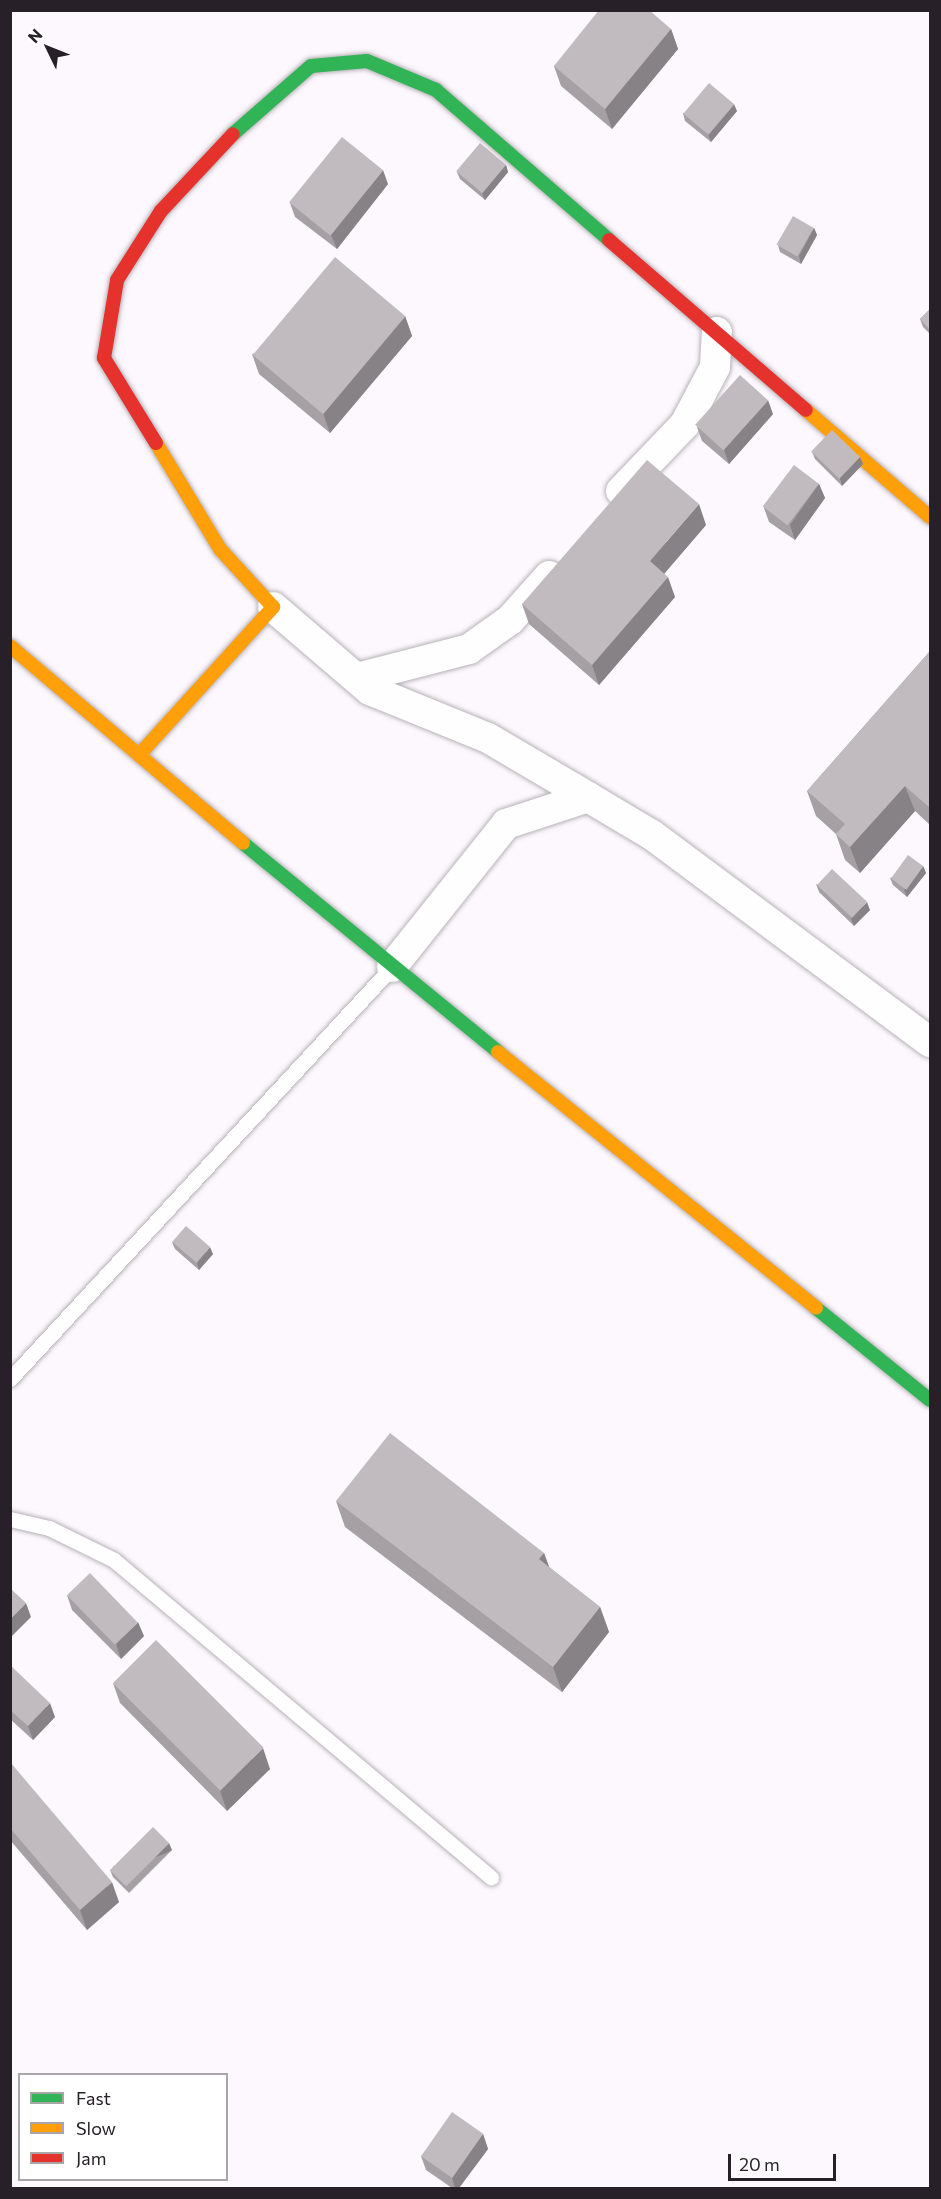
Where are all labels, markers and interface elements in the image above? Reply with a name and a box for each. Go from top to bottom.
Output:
north arrow [18,18,78,78]
text: N [23,25,46,46]
legend [18,2073,228,2181]
text: Fast [76,2087,111,2109]
text: Slow [76,2117,116,2139]
scale bar [731,2142,839,2180]
text: Jam [76,2147,106,2169]
text: 20 m [739,2153,780,2175]

